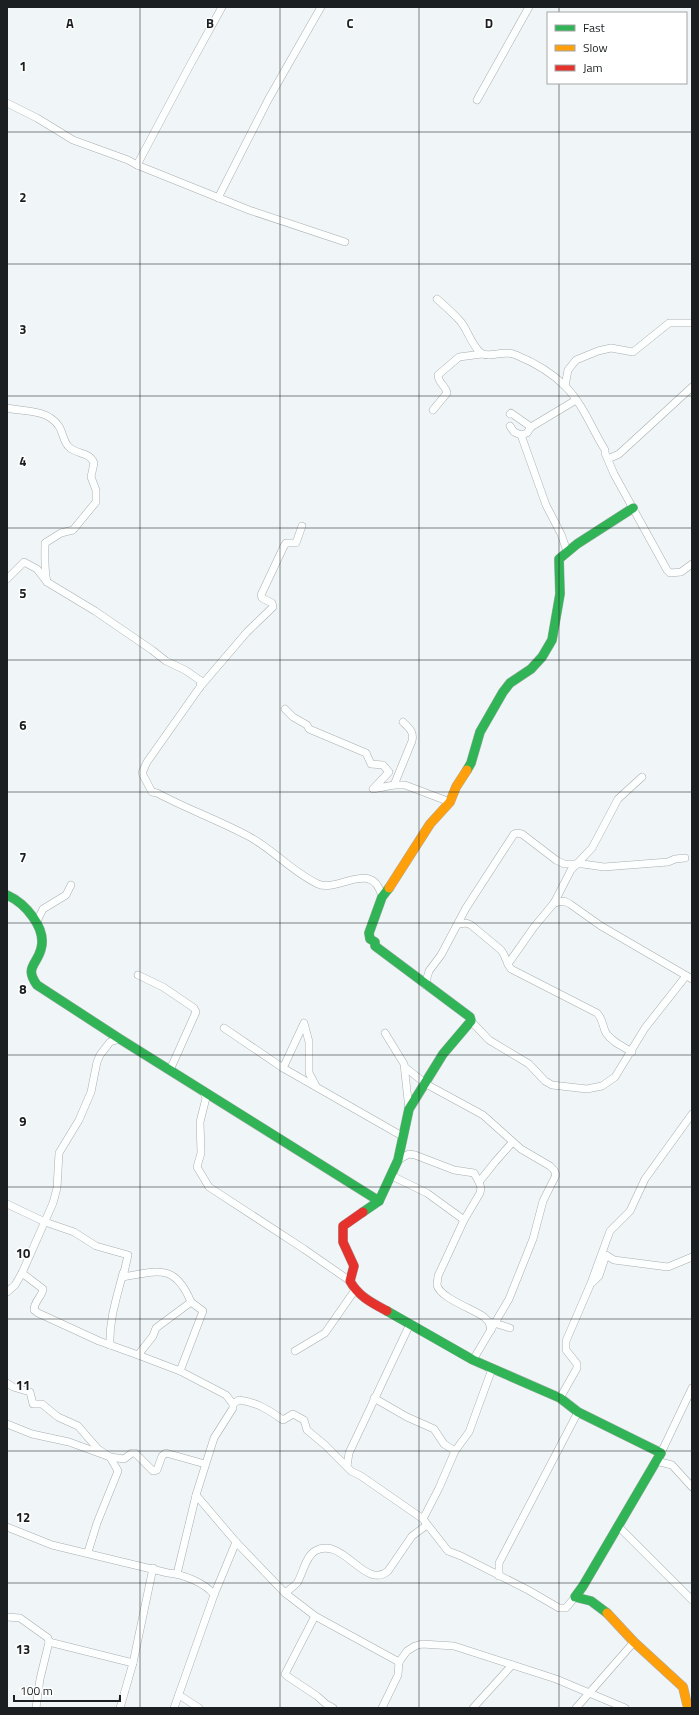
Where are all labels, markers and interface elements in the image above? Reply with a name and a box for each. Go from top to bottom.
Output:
legend [547,12,687,84]
text: A [66,13,74,33]
text: B [206,13,214,33]
text: C [346,13,354,33]
text: D [485,13,493,33]
text: Fast [583,18,606,37]
text: Slow [583,38,608,57]
text: 1 [19,56,27,76]
text: Jam [583,58,603,77]
text: 2 [19,187,27,207]
text: 3 [19,319,27,339]
text: 4 [19,451,27,471]
text: 5 [19,583,27,603]
text: 6 [19,715,27,735]
text: 7 [19,847,27,867]
text: 8 [19,979,27,999]
text: 9 [19,1111,27,1131]
text: 10 [16,1243,30,1263]
text: 11 [16,1375,30,1395]
text: 12 [16,1507,30,1527]
text: 13 [16,1639,30,1659]
scale bar [14,1677,120,1703]
text: 100 m [20,1681,53,1700]

